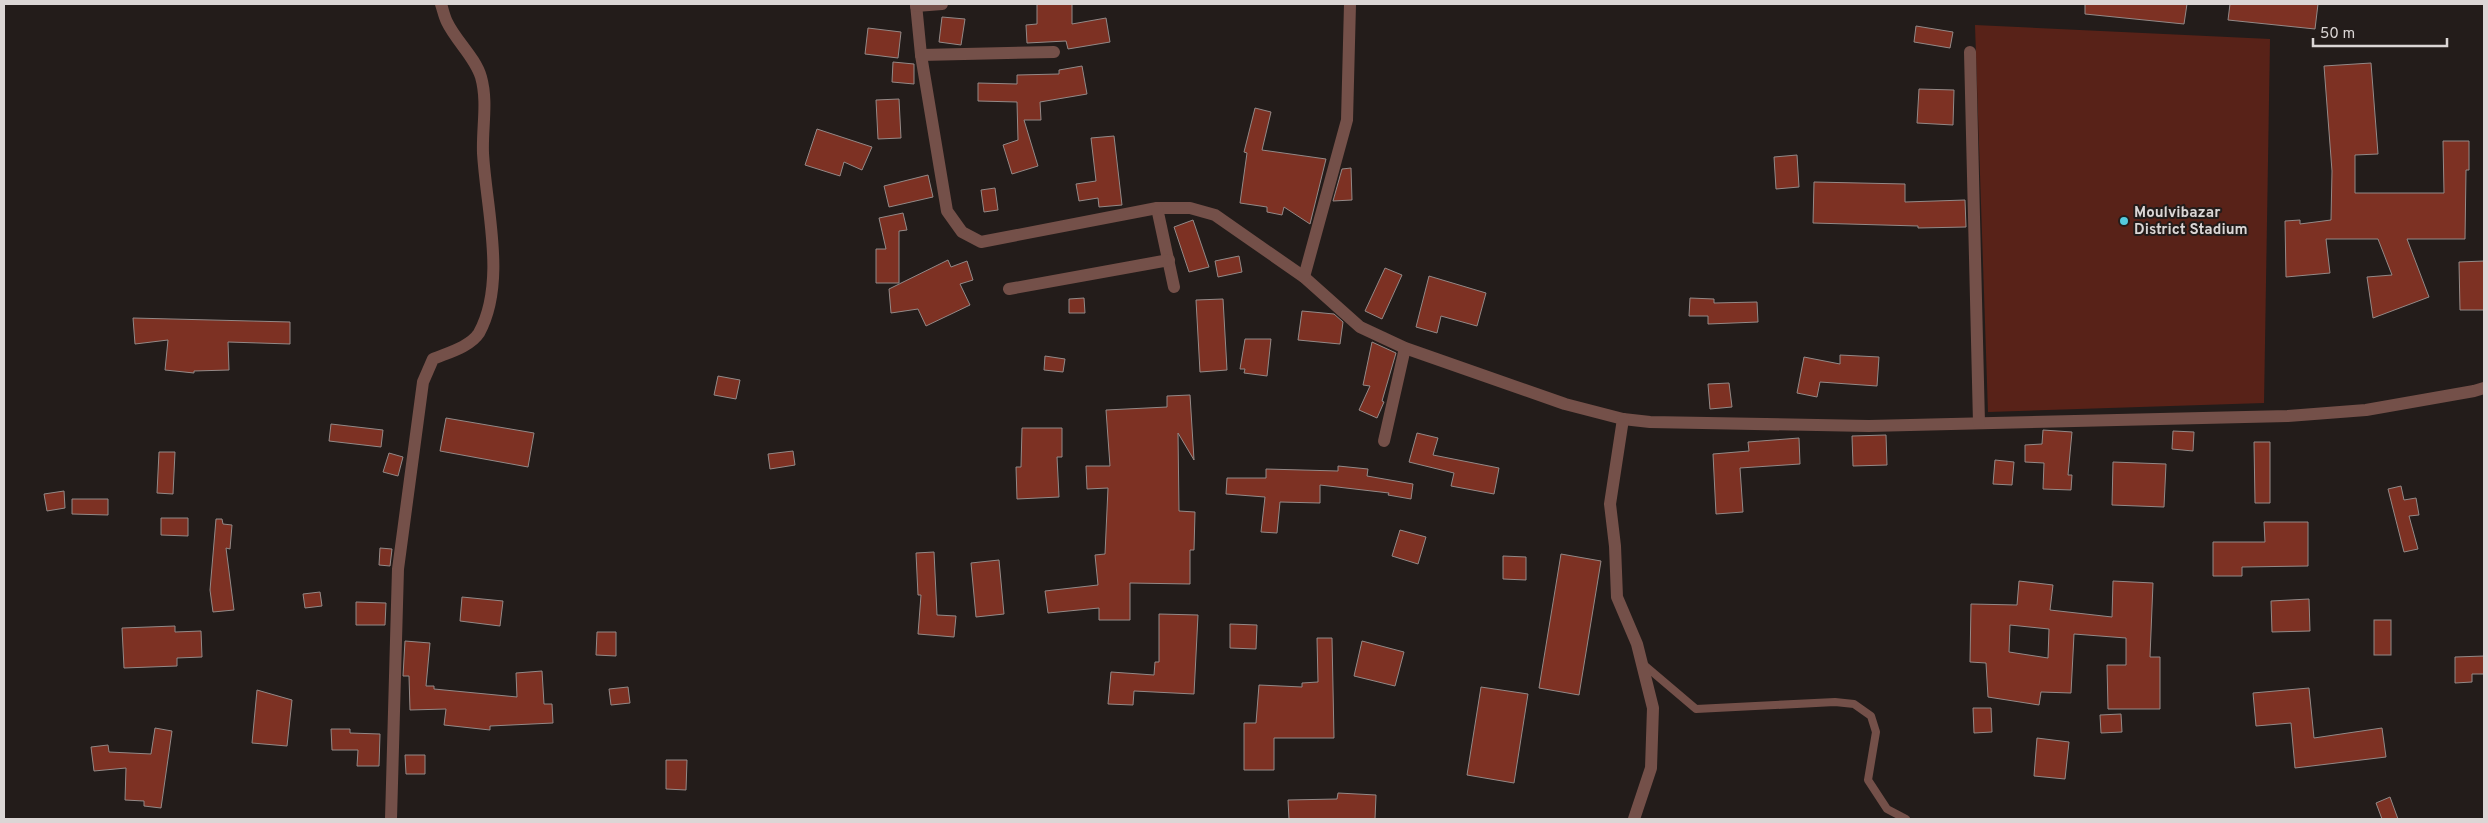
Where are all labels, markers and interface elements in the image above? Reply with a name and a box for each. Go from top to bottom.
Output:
scale bar [2313,15,2447,47]
text: 50 m [2320,25,2355,44]
place label: Moulvibazar District Stadium [2134,204,2248,240]
marker: Moulvibazar District Stadium [2118,215,2130,227]

